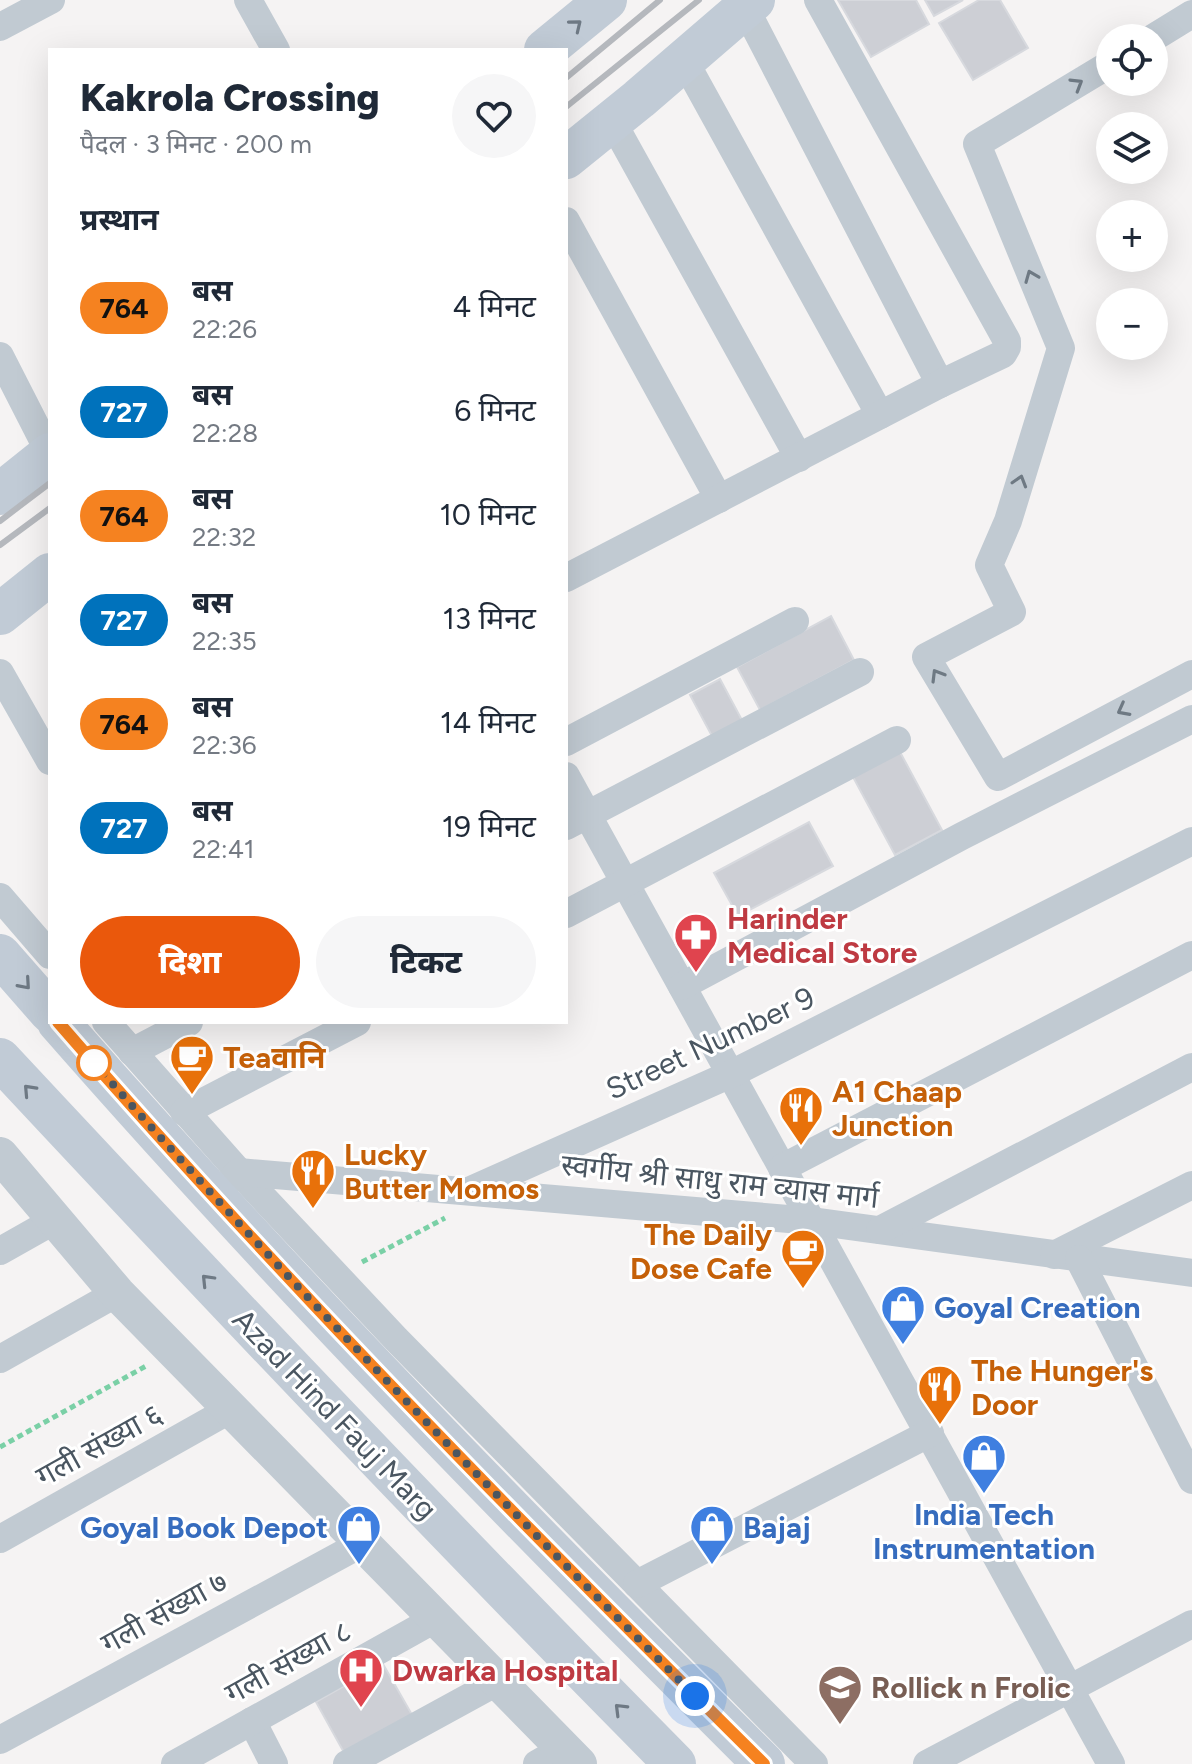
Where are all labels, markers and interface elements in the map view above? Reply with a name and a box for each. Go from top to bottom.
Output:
one-way arrow [566,20,581,35]
map controls [1096,24,1168,360]
button: locate [1096,24,1168,96]
button: heart [452,74,536,158]
text: Kakrola Crossing [80,75,380,121]
one-way arrow [1068,78,1083,94]
button: layers [1096,112,1168,184]
text: पैदल · 3 मिनट · 200 m [80,128,312,160]
button: + [1096,200,1168,272]
text: प्रस्थान [80,201,159,238]
one-way arrow [1025,270,1041,284]
text: बस [192,272,233,309]
text: 4 मिनट [452,288,536,325]
button: − [1096,288,1168,360]
text: 764 [99,291,149,325]
text: 22:26 [192,313,257,345]
text: बस [192,376,233,413]
text: 6 मिनट [454,392,536,429]
text: 727 [100,395,148,429]
text: 22:28 [192,417,258,449]
one-way arrow [1011,475,1027,489]
text: बस [192,480,233,517]
text: 10 मिनट [439,496,536,533]
text: 764 [99,499,149,533]
text: 22:32 [192,521,256,553]
text: बस [192,584,233,621]
text: 13 मिनट [442,600,536,637]
text: 727 [100,603,148,637]
text: 22:35 [192,625,257,657]
one-way arrow [931,669,947,684]
text: बस [192,688,233,725]
one-way arrow [1117,701,1131,716]
text: 14 मिनट [440,704,536,741]
text: 764 [99,707,149,741]
text: 22:36 [192,729,257,761]
text: बस [192,792,233,829]
text: 19 मिनट [442,808,536,845]
text: 727 [100,811,148,845]
text: 22:41 [192,833,255,865]
place label: Harinder Medical Store [727,900,918,971]
pharmacy icon: Harinder Medical Store [672,911,720,974]
button: दिशा [80,916,300,1008]
button: टिकट [316,916,536,1008]
one-way arrow [15,974,30,989]
street label: Street Number 9 [600,979,820,1107]
cafe icon: Teaवानि [168,1033,216,1096]
place label: Teaवानि [223,1039,326,1076]
unlabelled marker [77,1046,111,1080]
place label: A1 Chaap Junction [832,1073,962,1144]
one-way arrow [24,1084,38,1099]
restaurant icon: A1 Chaap Junction [777,1084,825,1147]
place label: Lucky Butter Momos [344,1136,539,1207]
street label: स्वर्गीय श्री साधु राम व्यास मार्ग [559,1146,882,1216]
restaurant icon: Lucky Butter Momos [289,1147,337,1210]
place label: The Daily Dose Cafe [630,1216,773,1287]
cafe icon: The Daily Dose Cafe [779,1227,827,1290]
one-way arrow [201,1275,216,1289]
shop icon: Goyal Creation [879,1283,927,1346]
place label: Goyal Creation [934,1289,1141,1326]
street label: Azad Hind Fauj Marg [225,1301,445,1527]
place label: The Hunger's Door [971,1352,1153,1423]
restaurant icon: The Hunger's Door [916,1363,964,1426]
street label: गली संख्या ६ [29,1395,169,1495]
shop icon: India Tech Instrumentation [960,1432,1008,1495]
place label: India Tech Instrumentation [873,1496,1095,1567]
shop icon: Goyal Book Depot [335,1503,383,1566]
shop icon: Bajaj [688,1503,736,1566]
place label: Goyal Book Depot [80,1509,328,1546]
place label: Bajaj [743,1509,811,1546]
street label: गली संख्या ७ [94,1562,234,1662]
street label: गली संख्या ८ [218,1612,358,1712]
hospital icon: Dwarka Hospital [337,1646,385,1709]
place label: Dwarka Hospital [392,1652,618,1689]
school or university icon: Rollick n Frolic [816,1663,864,1726]
place label: Rollick n Frolic [871,1669,1071,1706]
your location [675,1676,715,1716]
one-way arrow [615,1703,629,1718]

